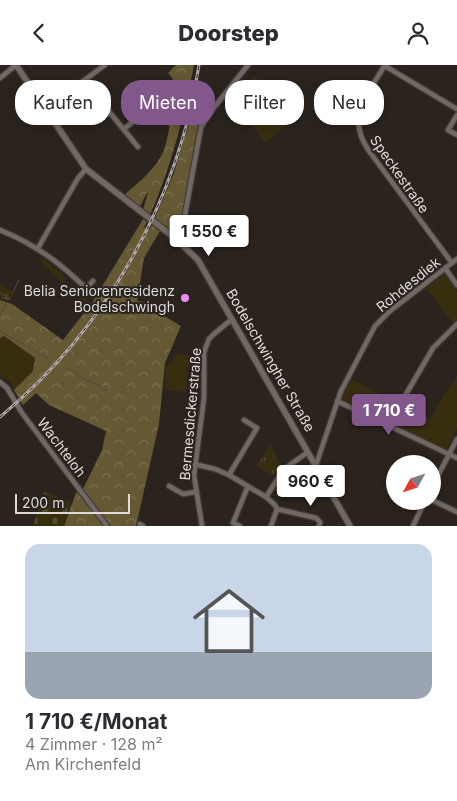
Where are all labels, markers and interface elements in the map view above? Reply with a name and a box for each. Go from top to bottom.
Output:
icon: back [25,19,53,47]
icon: person [404,19,432,47]
text: Doorstep [178,20,279,46]
chip: Kaufen [15,80,111,125]
chip: Mieten [121,80,215,125]
chip: Filter [225,80,304,125]
chip: Neu [314,80,384,125]
street label: Speckestraße [367,132,433,216]
pin: 1 550 € [163,215,255,257]
text: 1 550 € [181,221,237,241]
street label: Rohdesdiek [373,253,444,315]
place label: Belia Seniorenresidenz Bodelschwingh [24,282,175,315]
street label: Bodelschwingher Straße [223,286,319,434]
marker: Belia Seniorenresidenz Bodelschwingh [179,292,191,304]
street label: Bermesdickerstraße [176,347,204,481]
pin: 1 710 € [343,393,435,436]
text: 1 710 € [363,400,415,420]
street label: Wachteloh [34,414,90,480]
north arrow [386,455,441,510]
map controls [386,455,441,510]
pin: 960 € [276,465,346,507]
text: 960 € [288,471,334,491]
scale bar [15,491,130,514]
text: 200 m [22,494,64,511]
icon: home [184,576,274,666]
text: 1 710 €/Monat [25,709,167,734]
text: 4 Zimmer · 128 m² [25,734,163,754]
text: Am Kirchenfeld [25,754,141,774]

